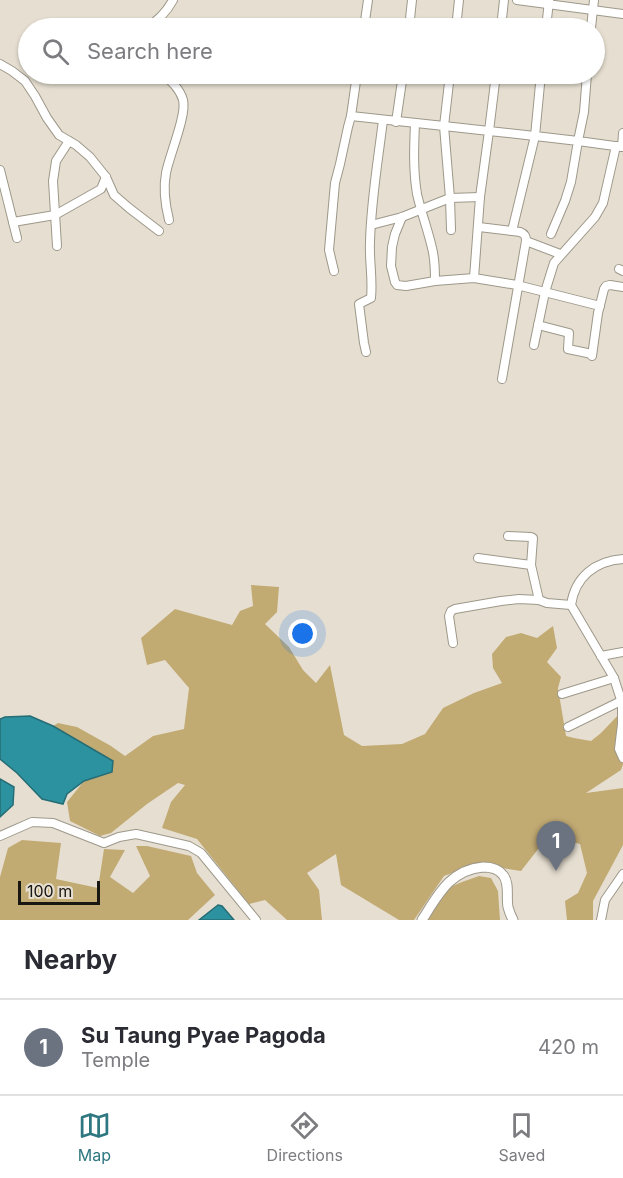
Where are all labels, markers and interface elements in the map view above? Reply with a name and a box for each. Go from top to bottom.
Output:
search box [18,18,605,84]
icon: search [39,35,72,68]
text: Search here [87,38,213,64]
your location [288,619,317,648]
pin: 1 [536,822,576,871]
scale bar [18,878,100,906]
text: 100 m [27,881,72,901]
text: Nearby [24,944,117,975]
text: Su Taung Pyae Pagoda [81,1022,326,1048]
text: 1 [39,1035,48,1059]
text: 420 m [538,1035,599,1059]
text: Temple [81,1048,150,1072]
tab: Map [78,1109,111,1165]
tab: Directions [267,1109,343,1165]
tab: Saved [498,1109,545,1165]

